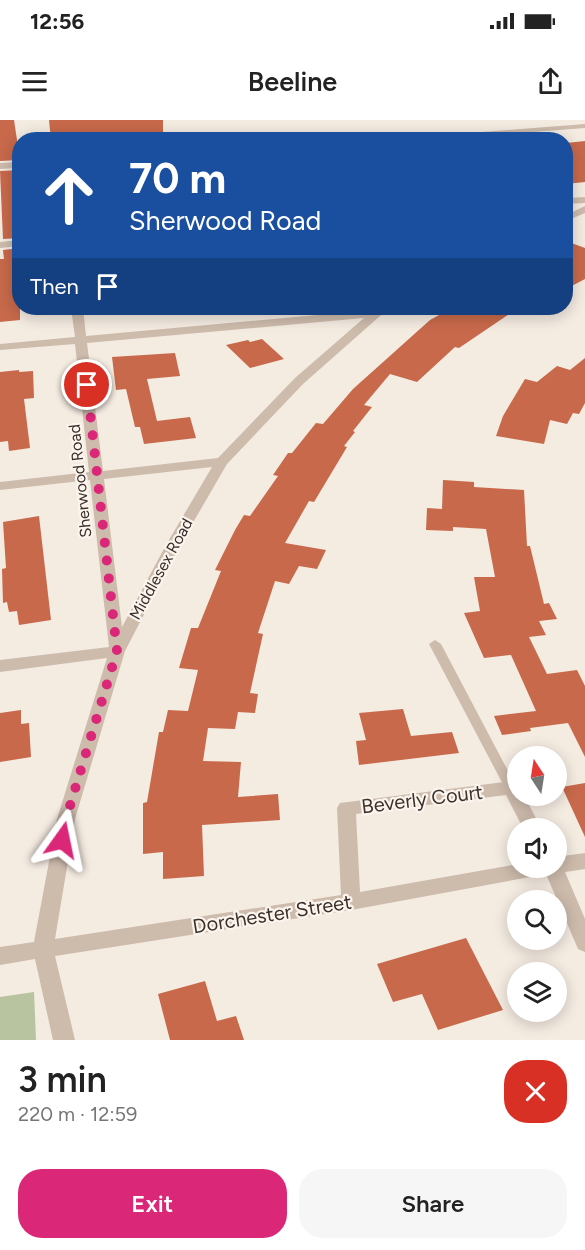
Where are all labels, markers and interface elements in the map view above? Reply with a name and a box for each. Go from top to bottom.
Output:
text: 12:56 [30,8,84,35]
icon: menu [18,65,51,98]
text: Beeline [248,65,337,98]
icon: share [534,65,567,98]
text: 70 m [129,153,226,204]
icon: ahead [30,156,108,234]
text: Sherwood Road [129,204,321,237]
icon: arrive [91,270,124,303]
text: Then [30,273,79,300]
pin [61,359,112,410]
icon: arrive [70,368,103,401]
street label: Sherwood Road [65,423,95,539]
street label: Middlesex Road [125,515,197,623]
north arrow [507,746,567,806]
map controls [507,746,567,1022]
street label: Beverly Court [360,780,484,818]
position arrow [30,808,94,872]
button: sound [507,818,567,878]
street label: Dorchester Street [191,890,353,938]
button: search [507,890,567,950]
button: layers [507,962,567,1022]
text: 3 min [18,1058,107,1101]
button: close [504,1060,567,1123]
text: 220 m · 12:59 [18,1102,137,1126]
button: Exit [18,1169,287,1238]
button: Share [299,1169,567,1238]

